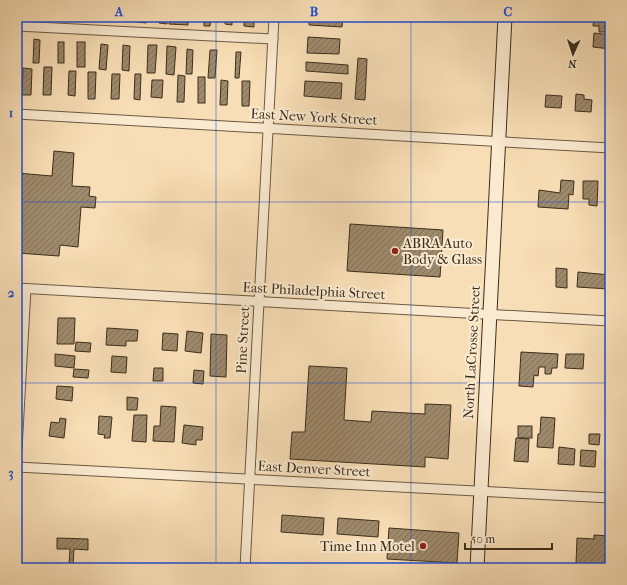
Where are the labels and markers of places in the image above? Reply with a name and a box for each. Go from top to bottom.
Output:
place label: ABRA Auto Body & Glass [402,235,482,268]
marker: ABRA Auto Body & Glass [390,246,400,256]
place label: Time Inn Motel [320,538,415,555]
marker: Time Inn Motel [418,541,428,551]

